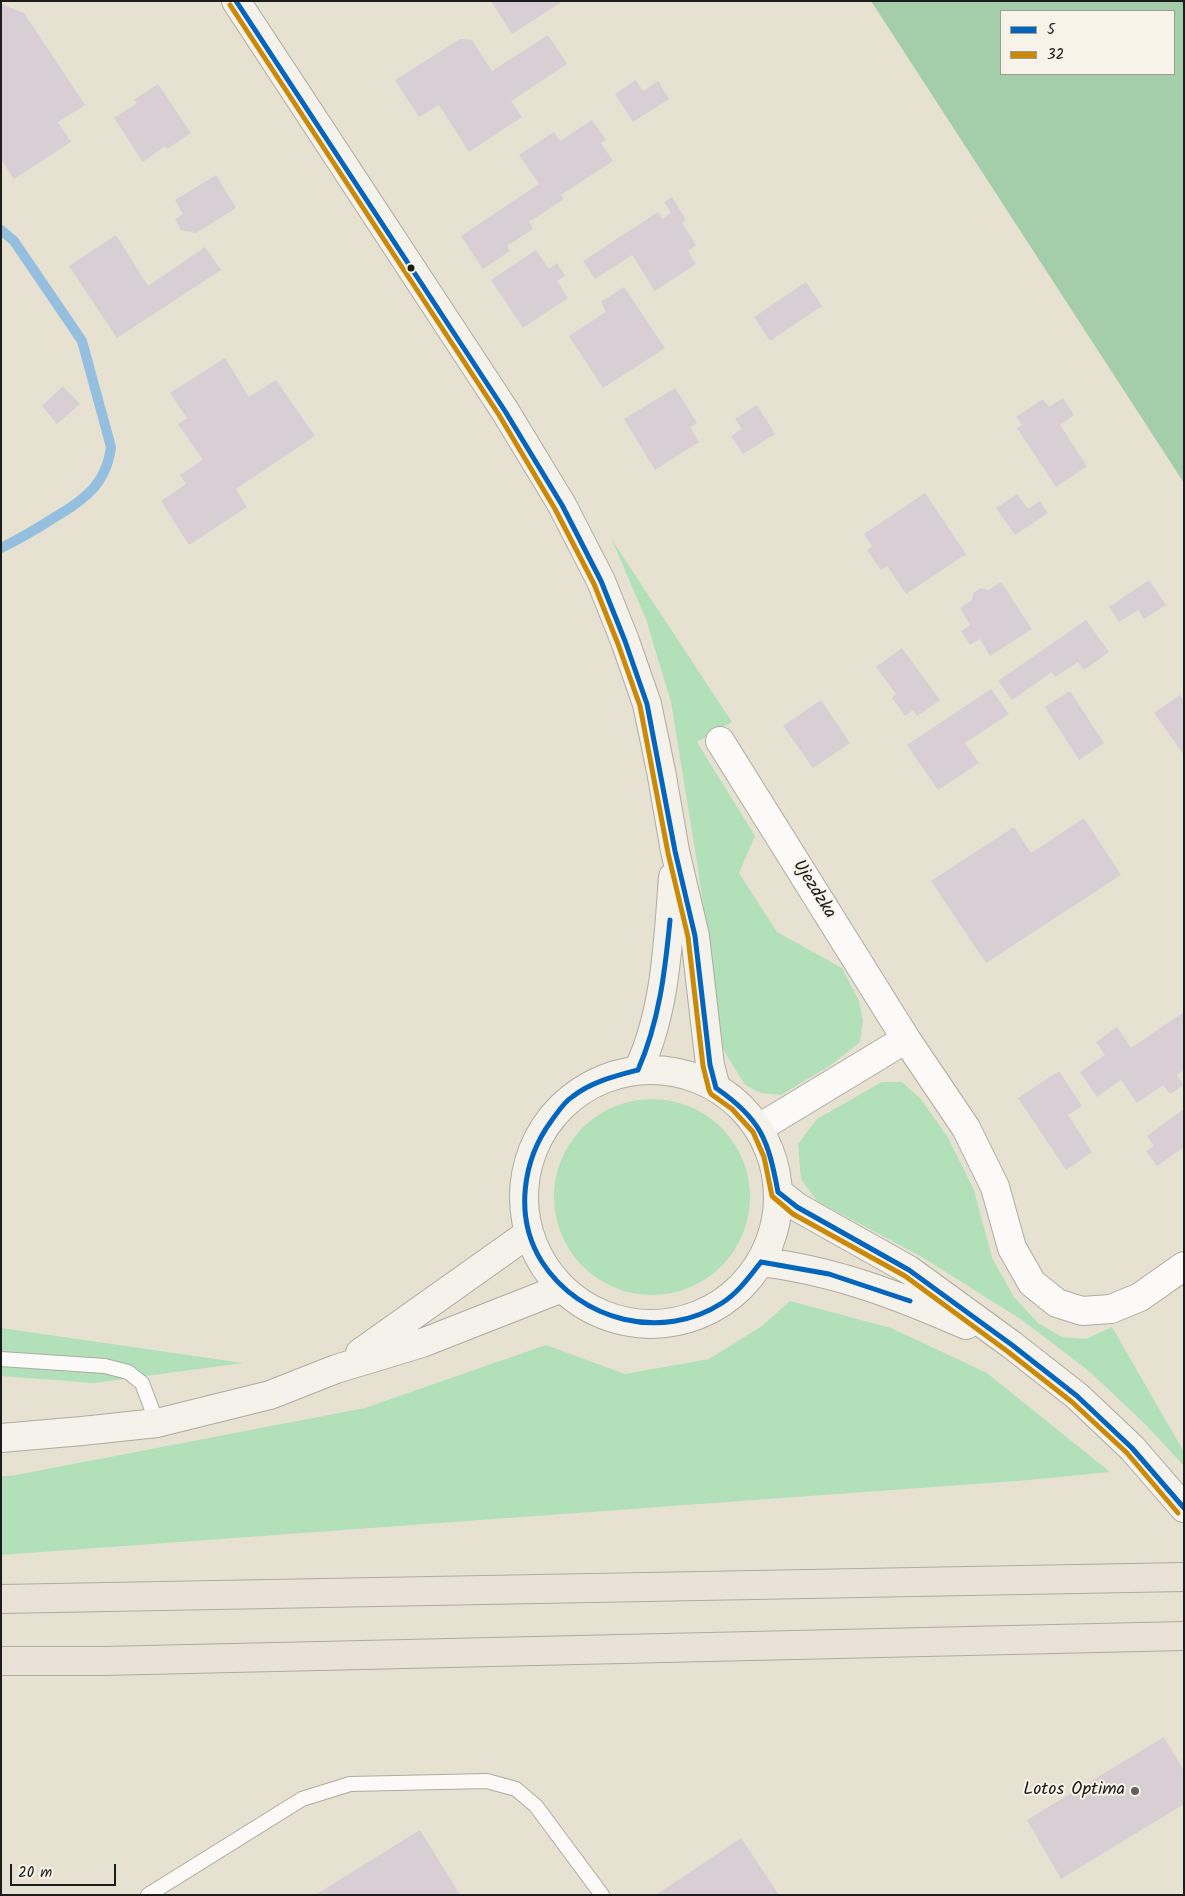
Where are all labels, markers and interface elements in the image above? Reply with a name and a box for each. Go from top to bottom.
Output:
legend [1000,10,1175,75]
text: 5 [1047,18,1055,42]
text: 32 [1047,43,1064,67]
unlabelled marker [406,263,416,273]
street label: Ujezdzka [787,857,839,923]
place label: Lotos Optima [1023,1780,1125,1802]
marker: Lotos Optima [1129,1785,1141,1797]
scale bar [12,1854,119,1886]
text: 20 m [18,1861,52,1885]

